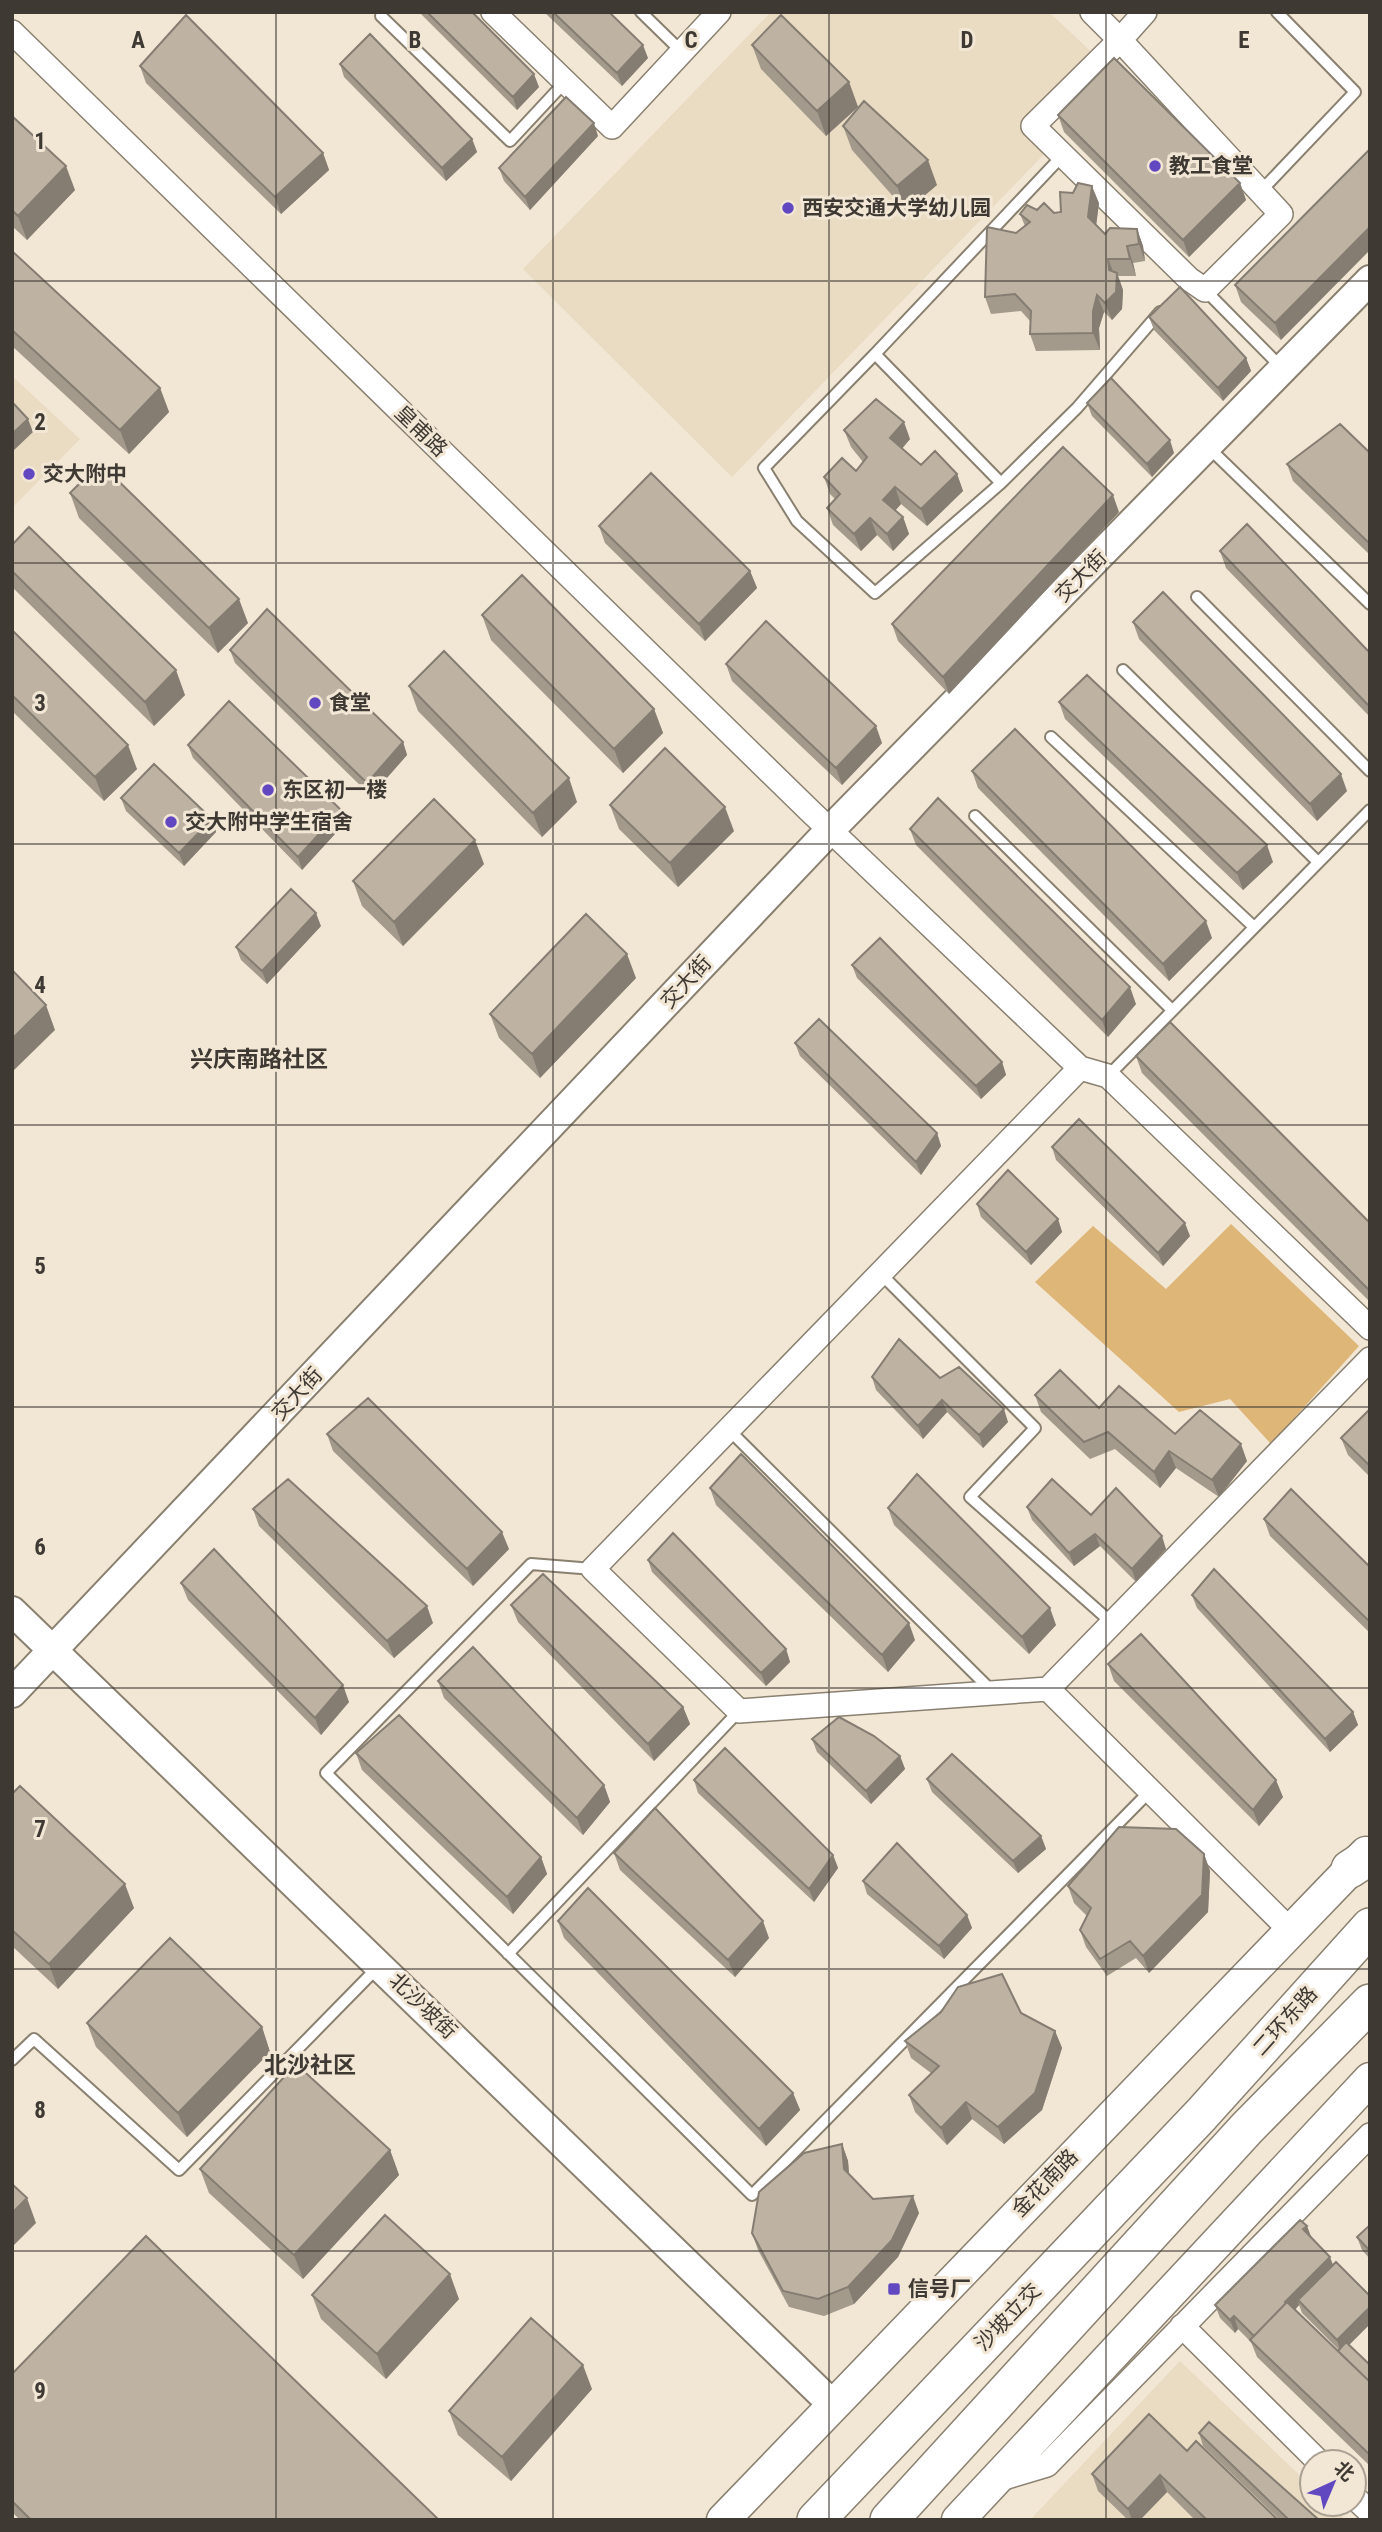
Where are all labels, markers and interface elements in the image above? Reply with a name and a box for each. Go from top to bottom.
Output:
text: A [131,27,145,54]
text: B [409,27,421,54]
text: C [684,27,698,54]
text: D [961,27,974,54]
text: E [1238,27,1250,54]
text: 1 [34,128,46,155]
place label: 教工食堂 [1169,154,1253,178]
marker: 教工食堂 [1147,158,1163,174]
place label: 西安交通大学幼儿园 [802,196,991,220]
marker: 西安交通大学幼儿园 [780,200,796,216]
street label: 皇甫路 [390,400,452,462]
text: 2 [34,409,46,436]
place label: 交大附中 [43,462,127,486]
marker: 交大附中 [21,466,37,482]
street label: 交大街 [1050,545,1112,607]
text: 3 [34,690,46,717]
place label: 食堂 [329,691,371,715]
marker: 食堂 [307,695,323,711]
place label: 东区初一楼 [282,778,387,802]
marker: 东区初一楼 [260,782,276,798]
place label: 交大附中学生宿舍 [185,810,353,834]
marker: 交大附中学生宿舍 [163,814,179,830]
street label: 交大街 [656,951,716,1013]
text: 4 [34,972,46,999]
district label: 兴庆南路社区 [190,1046,328,1073]
text: 5 [34,1253,46,1280]
street label: 交大街 [267,1363,327,1425]
text: 6 [34,1534,46,1561]
text: 7 [34,1816,46,1843]
street label: 北沙坡街 [384,1968,462,2044]
street label: 二环东路 [1248,1982,1322,2060]
district label: 北沙社区 [264,2052,356,2079]
text: 8 [34,2097,46,2124]
street label: 金花南路 [1007,2144,1083,2222]
place label: 信号厂 [908,2277,971,2301]
street label: 沙坡立交 [970,2278,1046,2356]
marker: 信号厂 [886,2281,902,2297]
text: 9 [34,2378,46,2405]
north arrow [1298,2448,1368,2518]
text: 北 [1330,2456,1359,2486]

